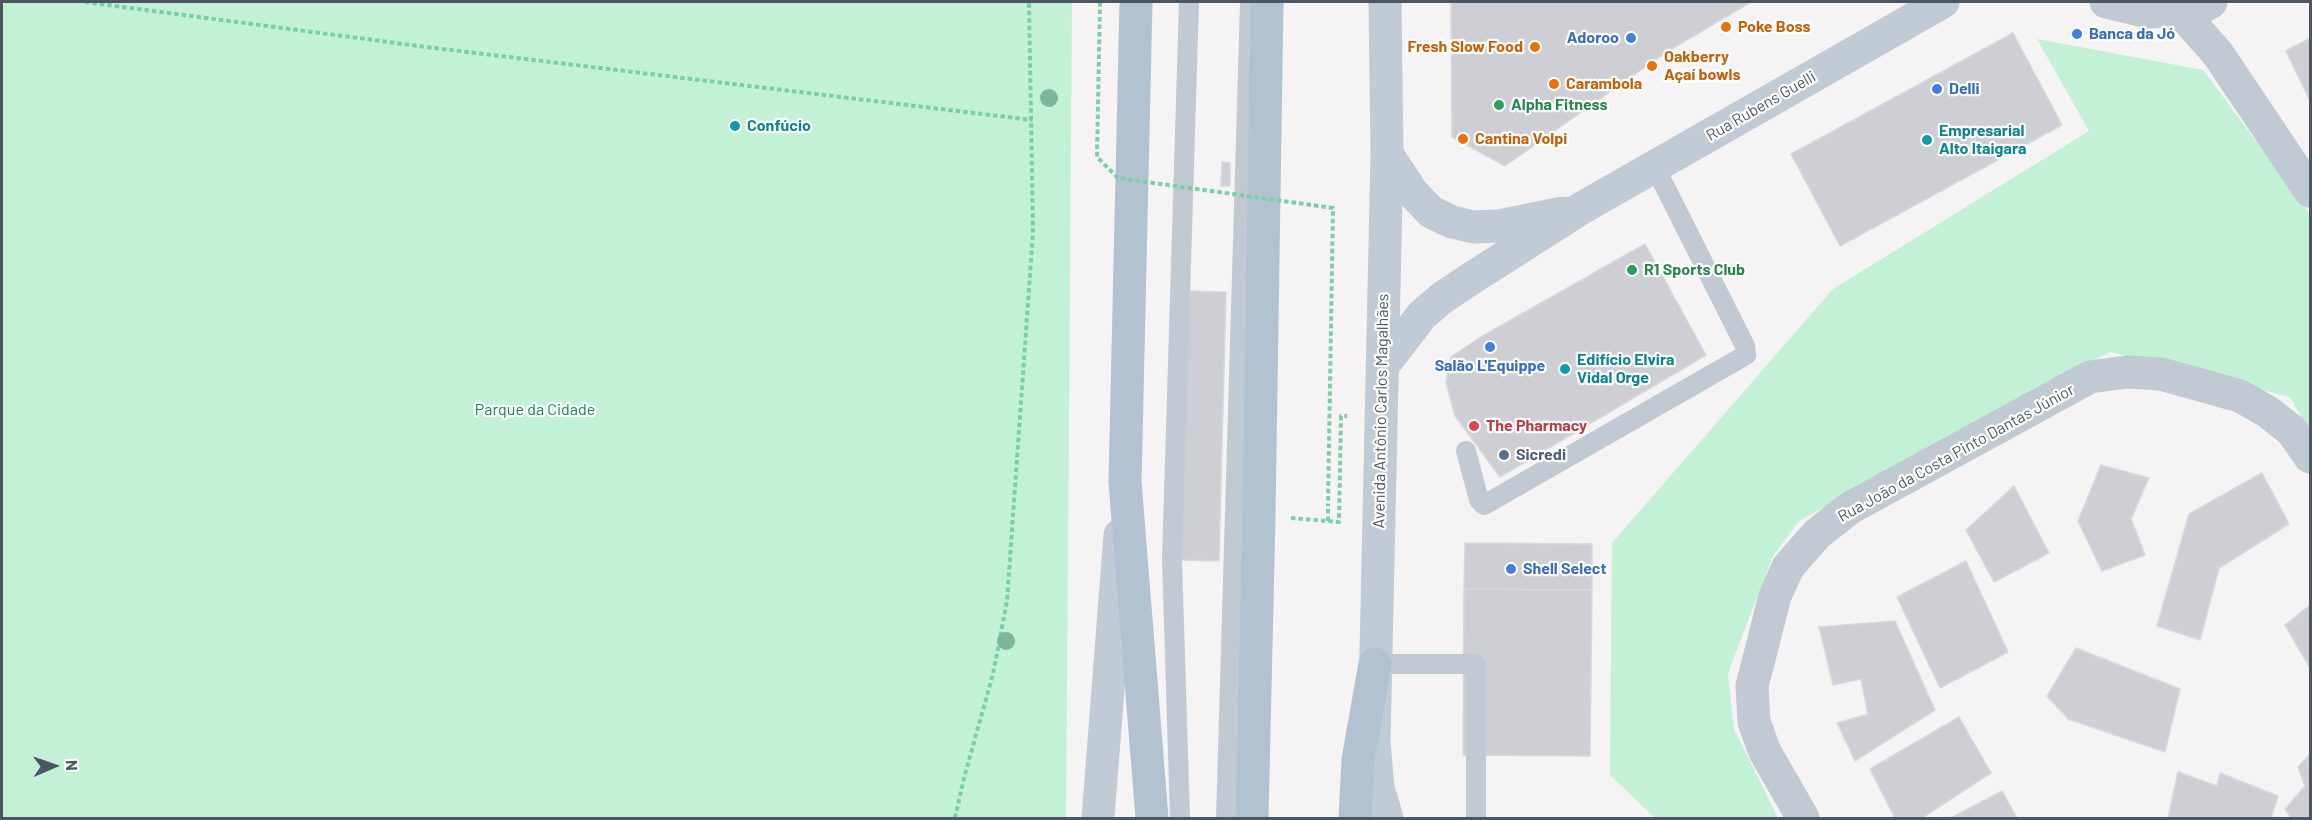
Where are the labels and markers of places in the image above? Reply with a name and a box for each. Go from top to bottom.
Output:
place label: Poke Boss [1738,17,1811,37]
marker: Poke Boss [1719,20,1733,34]
place label: Banca da Jó [2089,24,2175,44]
marker: Banca da Jó [2070,27,2084,41]
place label: Adoroo [1567,28,1619,48]
marker: Adoroo [1624,31,1638,45]
place label: Fresh Slow Food [1407,37,1523,57]
marker: Fresh Slow Food [1528,40,1542,54]
place label: Oakberry Açaí bowls [1664,47,1740,85]
marker: Oakberry Açaí bowls [1645,59,1659,73]
place label: Carambola [1566,74,1642,94]
marker: Carambola [1547,77,1561,91]
place label: Delli [1949,79,1980,99]
marker: Delli [1930,82,1944,96]
place label: Alpha Fitness [1511,95,1608,115]
marker: Alpha Fitness [1492,98,1506,112]
place label: Confúcio [747,116,811,136]
marker: Confúcio [728,119,742,133]
place label: Empresarial Alto Itaigara [1939,121,2026,159]
place label: Cantina Volpi [1475,129,1567,149]
marker: Cantina Volpi [1456,132,1470,146]
marker: Empresarial Alto Itaigara [1920,133,1934,147]
place label: R1 Sports Club [1644,260,1745,280]
marker: R1 Sports Club [1625,263,1639,277]
marker: Salão L'Equippe [1483,340,1497,354]
place label: Edifício Elvira Vidal Orge [1577,350,1674,388]
place label: Salão L'Equippe [1435,356,1545,376]
marker: Edifício Elvira Vidal Orge [1558,362,1572,376]
place label: The Pharmacy [1486,416,1587,436]
marker: The Pharmacy [1467,419,1481,433]
place label: Sicredi [1516,445,1566,465]
marker: Sicredi [1497,448,1511,462]
place label: Shell Select [1523,559,1607,579]
marker: Shell Select [1504,562,1518,576]

